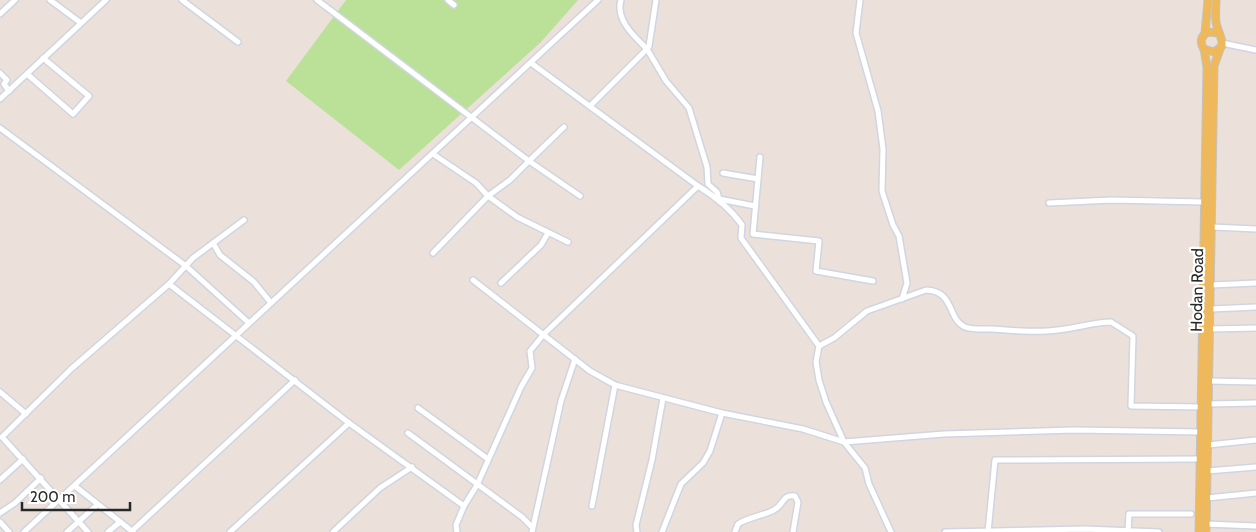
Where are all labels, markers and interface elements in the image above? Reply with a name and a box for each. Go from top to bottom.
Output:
street label: Hodan Road [1187,248,1207,332]
scale bar [22,480,130,512]
text: 200 m [30,488,75,506]

